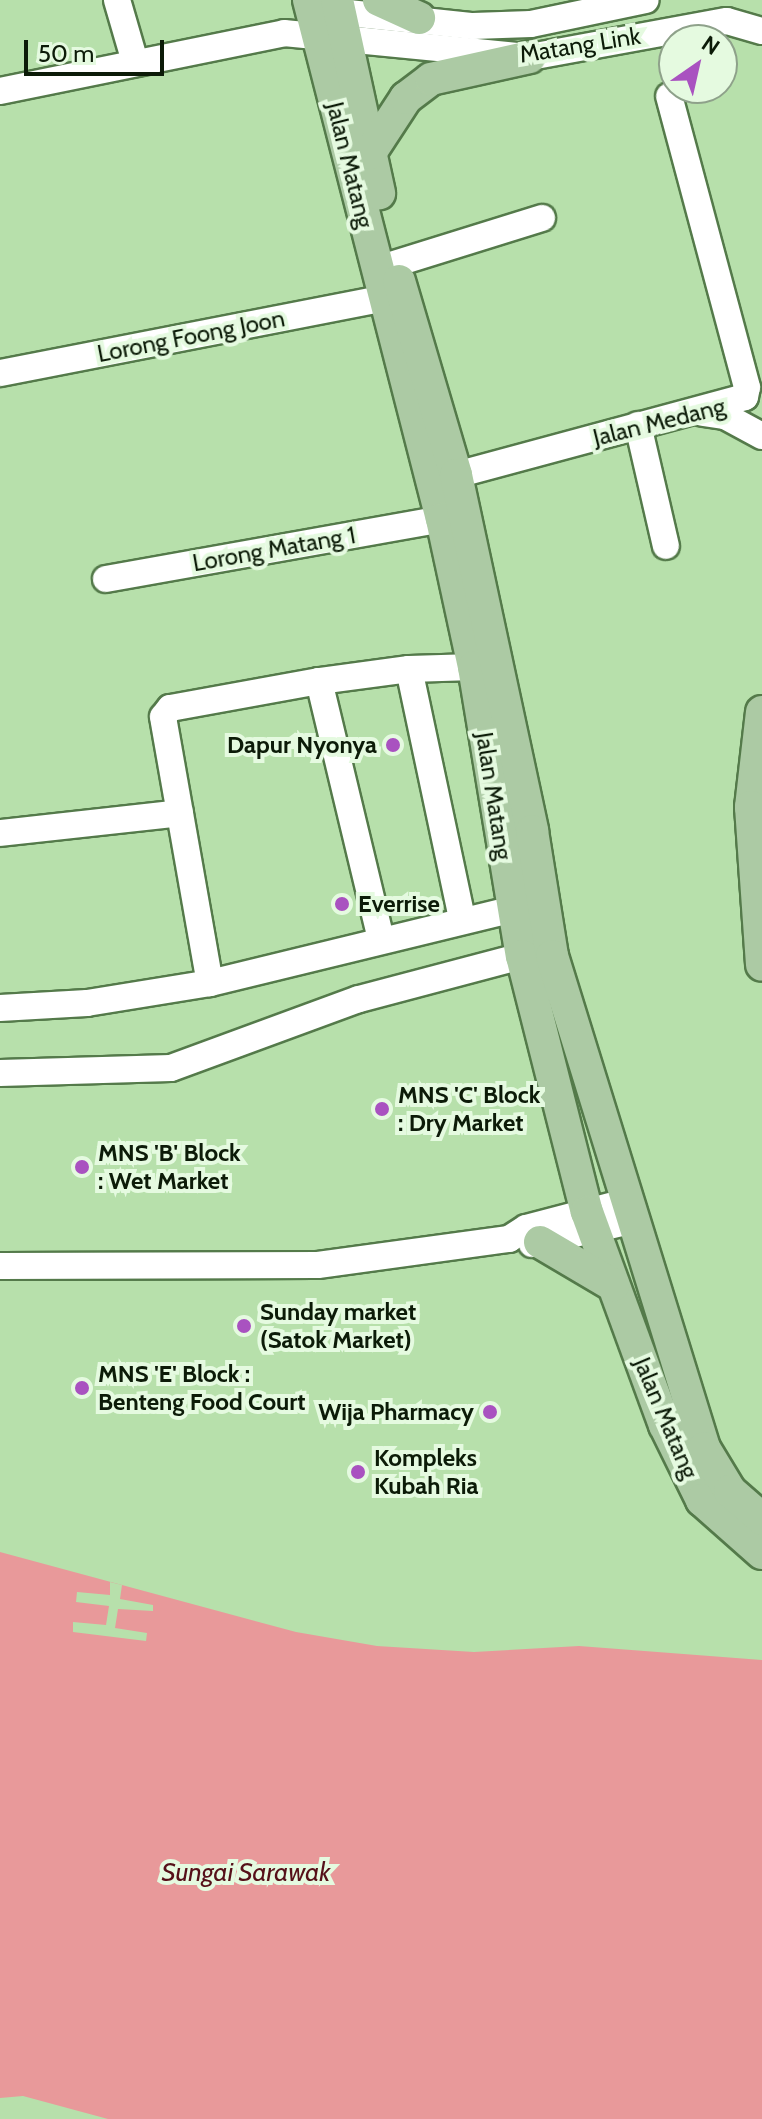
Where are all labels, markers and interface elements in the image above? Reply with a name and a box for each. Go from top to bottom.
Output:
street label: Matang Link [517,21,643,69]
scale bar [28,24,168,74]
north arrow [658,24,738,104]
text: N [697,30,725,61]
text: 50 m [38,39,94,68]
street label: Jalan Matang [320,99,380,231]
street label: Lorong Foong Joon [95,304,287,368]
street label: Jalan Medang [590,392,728,452]
street label: Lorong Matang 1 [190,520,358,578]
street label: Jalan Matang [470,730,518,862]
place label: Dapur Nyonya [227,731,377,759]
marker: Dapur Nyonya [384,736,402,754]
place label: Everrise [358,890,440,918]
marker: Everrise [333,895,351,913]
place label: MNS 'C' Block : Dry Market [398,1081,540,1137]
marker: MNS 'C' Block : Dry Market [373,1100,391,1118]
place label: MNS 'B' Block : Wet Market [98,1139,241,1195]
marker: MNS 'B' Block : Wet Market [73,1158,91,1176]
place label: Sunday market (Satok Market) [260,1298,416,1354]
marker: Sunday market (Satok Market) [235,1317,253,1335]
street label: Jalan Matang [628,1353,704,1483]
place label: MNS 'E' Block : Benteng Food Court [98,1360,305,1416]
marker: MNS 'E' Block : Benteng Food Court [73,1379,91,1397]
place label: Wija Pharmacy [318,1398,474,1426]
marker: Wija Pharmacy [481,1403,499,1421]
place label: Kompleks Kubah Ria [374,1444,478,1500]
marker: Kompleks Kubah Ria [349,1463,367,1481]
water label: Sungai Sarawak [162,1857,330,1889]

